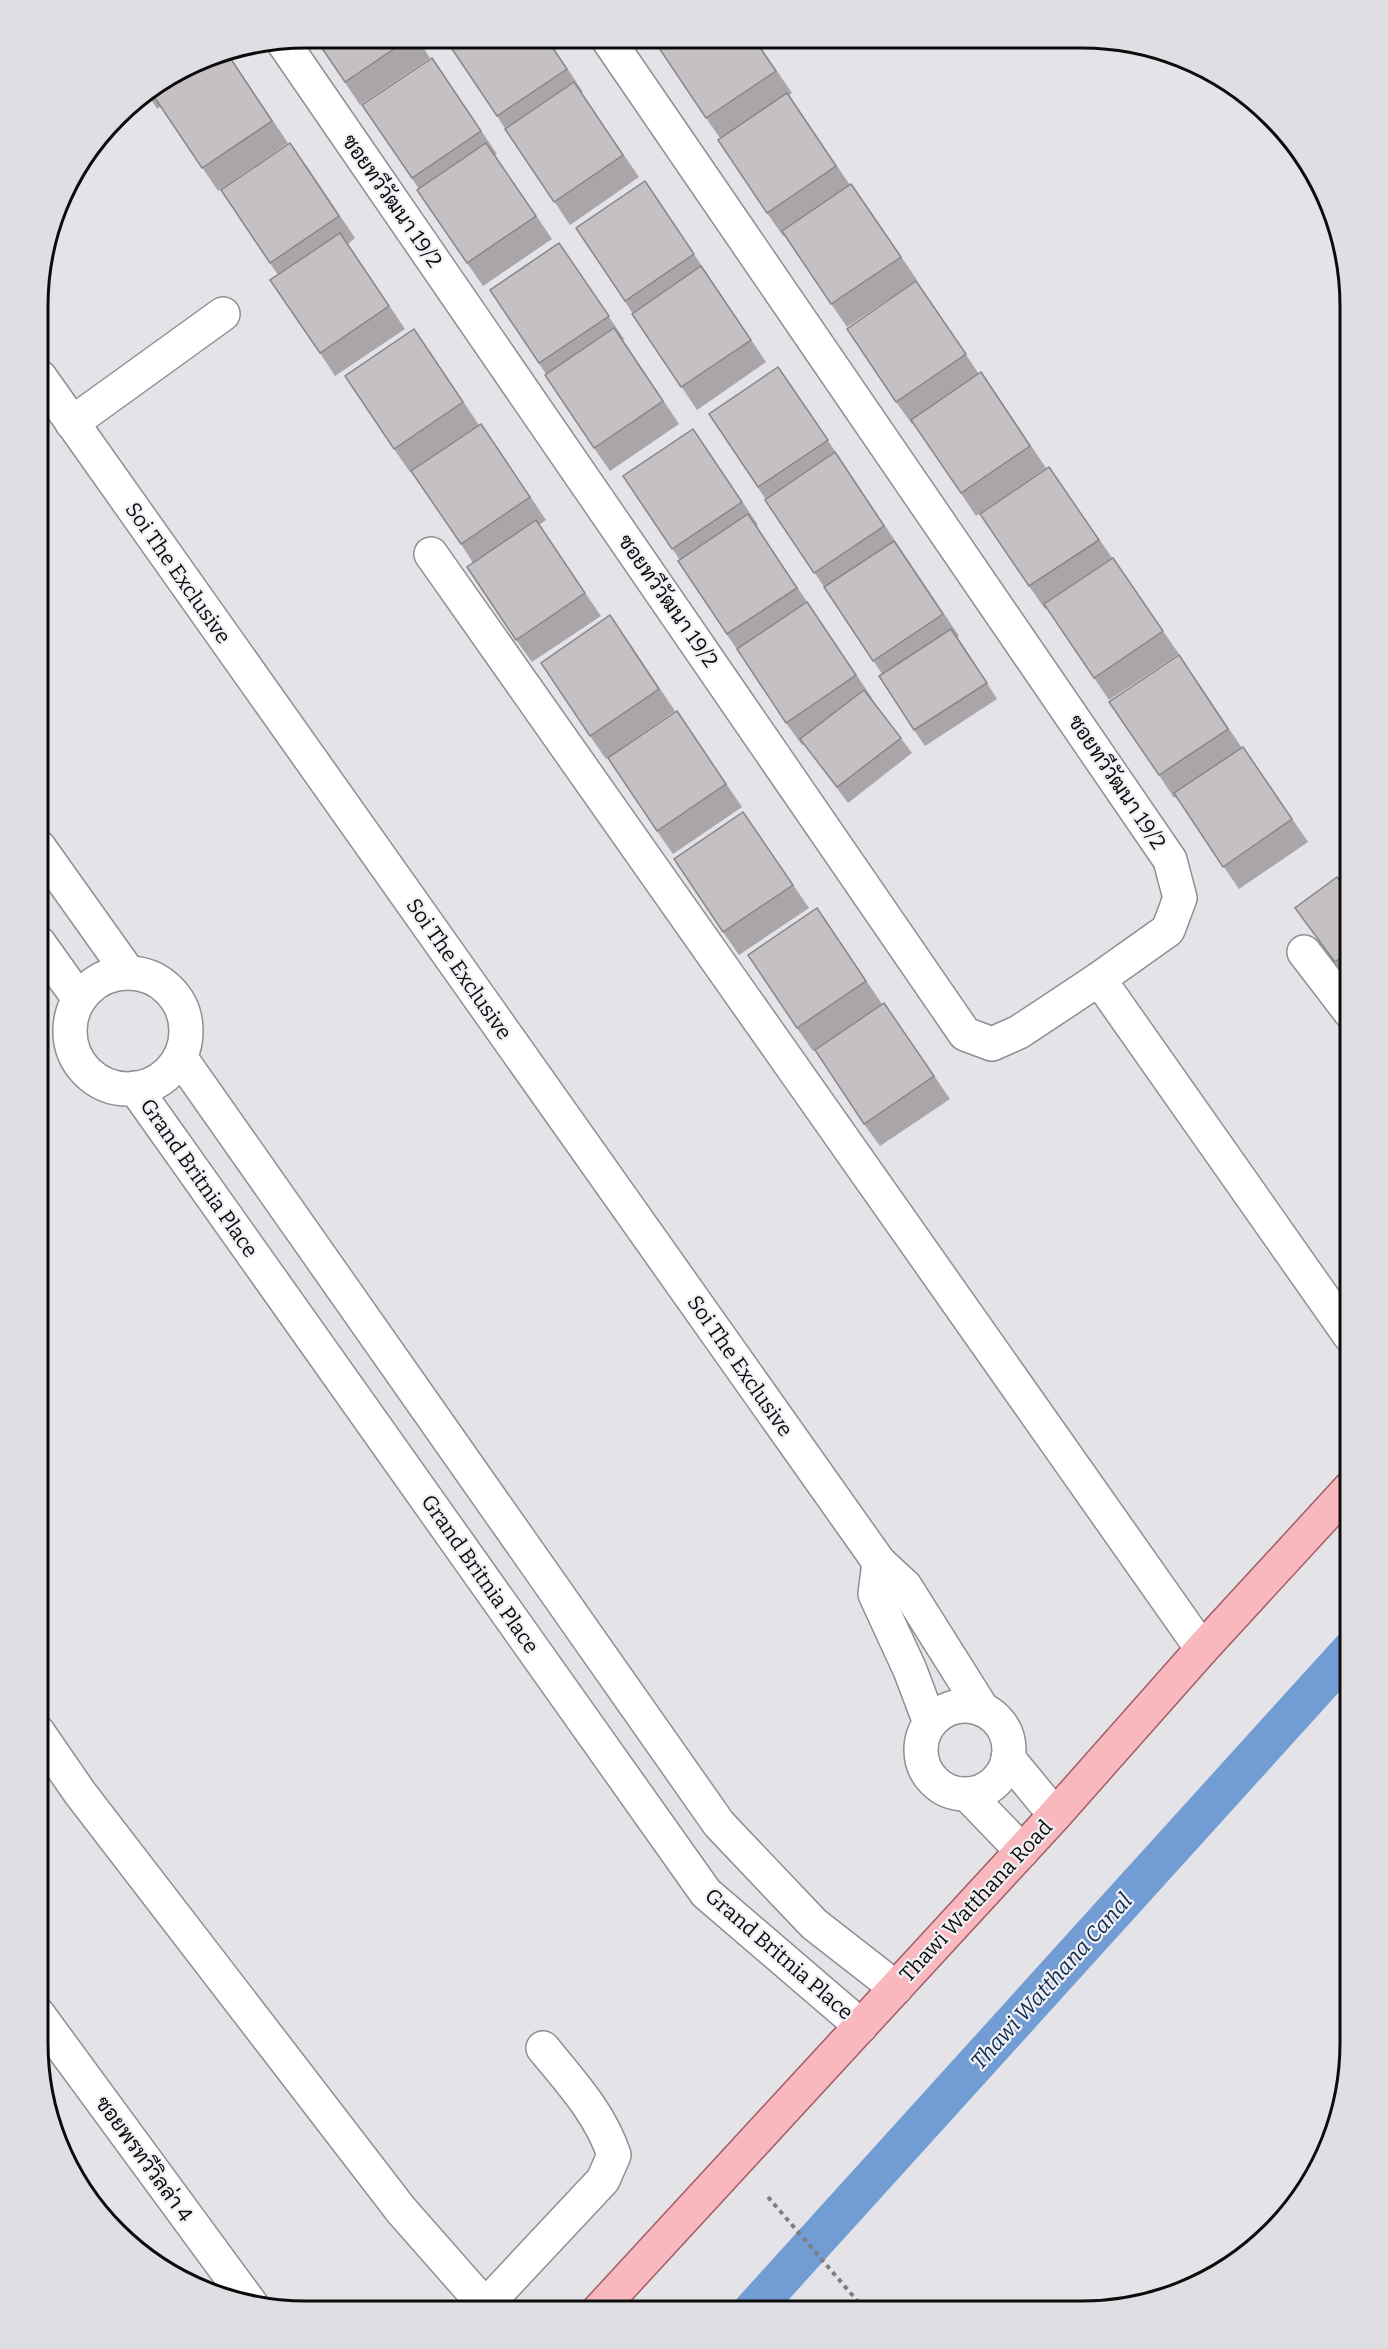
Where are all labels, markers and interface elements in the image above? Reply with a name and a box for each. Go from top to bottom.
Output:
street label: ซอยทวีวัฒนา 19/2 [336,129,448,273]
street label: Soi The Exclusive [120,497,236,649]
street label: ซอยทวีวัฒนา 19/2 [612,529,724,673]
street label: ซอยทวีวัฒนา 19/2 [1062,710,1172,854]
street label: Soi The Exclusive [401,893,517,1045]
street label: Grand Britnia Place [134,1094,264,1262]
street label: Soi The Exclusive [682,1290,798,1442]
street label: Grand Britnia Place [415,1490,545,1658]
street label: Thawi Watthana Road [894,1814,1058,1988]
street label: Grand Britnia Place [700,1883,858,2025]
water label: Thawi Watthana Canal [965,1888,1138,2075]
street label: ซอยพรทวีวิลล่า 4 [90,2091,198,2227]

